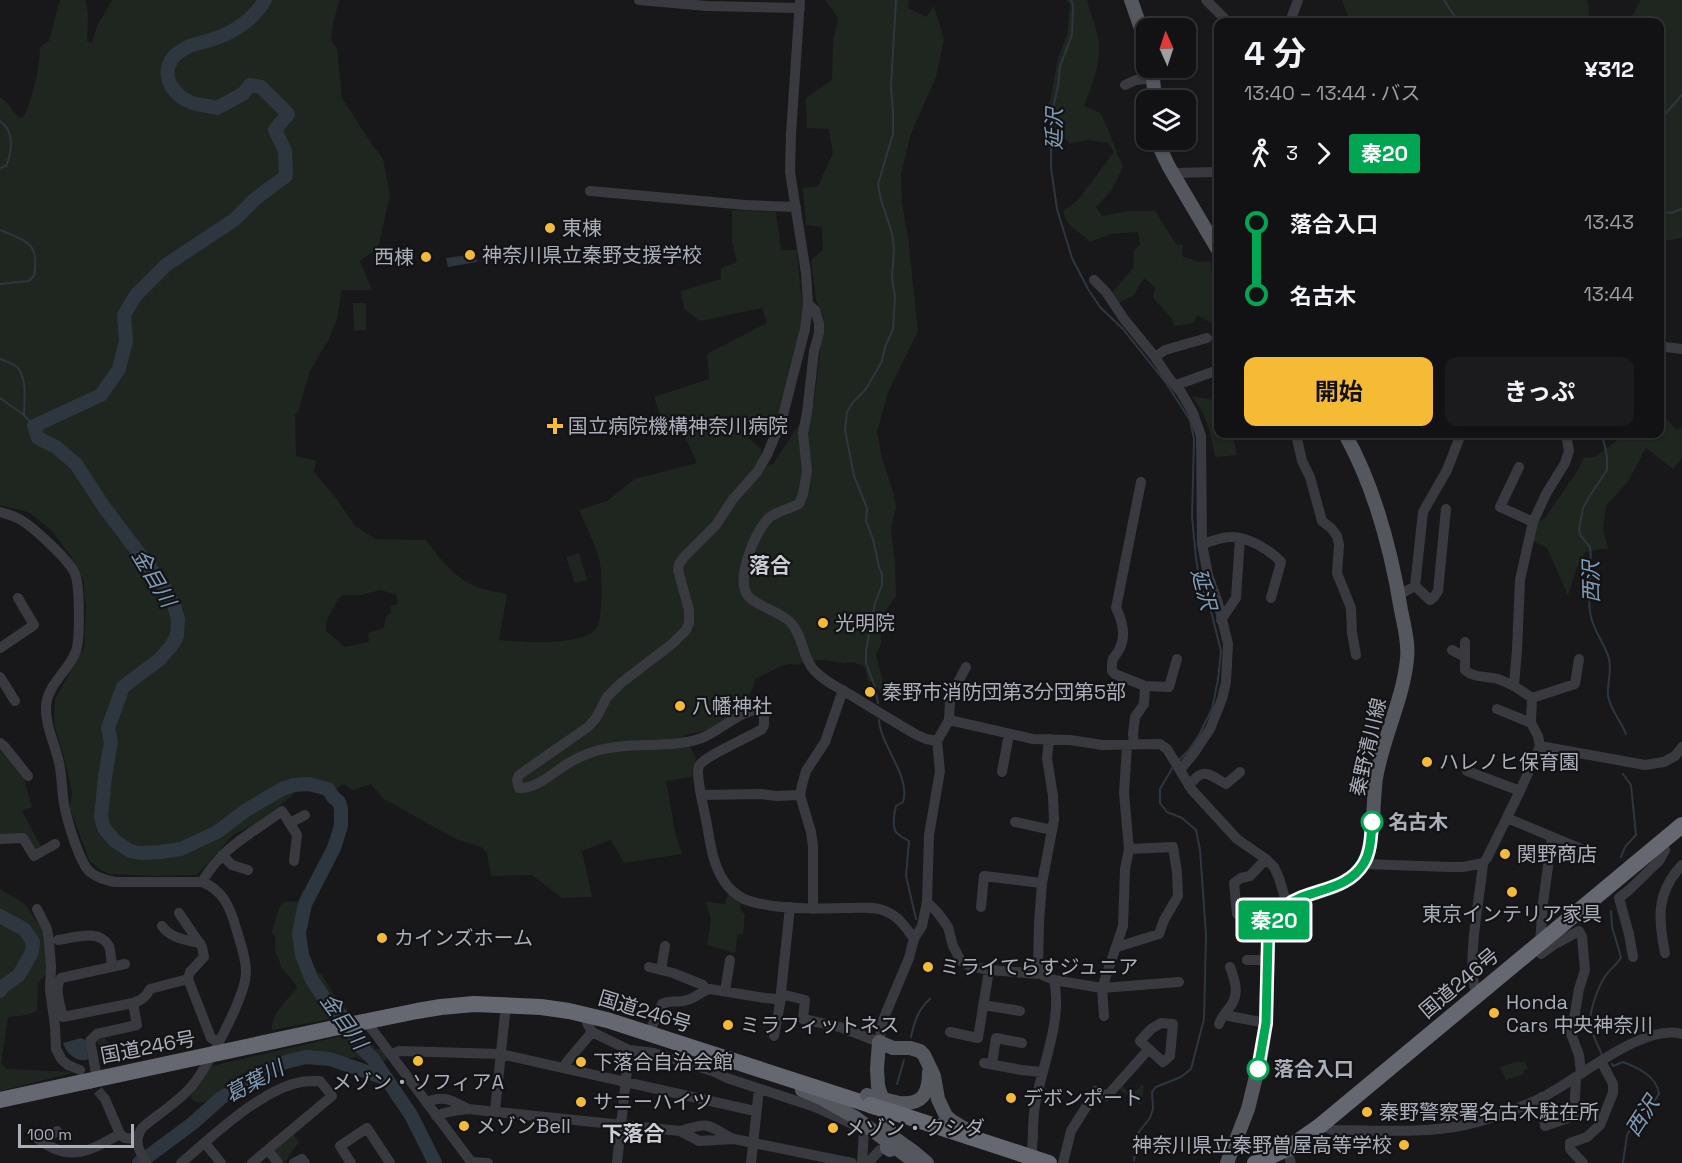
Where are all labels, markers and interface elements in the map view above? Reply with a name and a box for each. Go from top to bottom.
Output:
north arrow [1136,18,1196,78]
map controls [1136,18,1196,150]
text: 4 分 [1244,33,1306,75]
text: ¥312 [1584,55,1634,83]
text: 13:40 – 13:44 · バス [1244,80,1421,106]
button: layers [1136,90,1196,150]
water label: 延沢 [1040,105,1068,150]
icon: walk [1244,137,1277,170]
icon: forward [1307,137,1340,170]
text: 3 [1286,140,1298,166]
text: 秦20 [1361,140,1408,167]
text: 13:43 [1584,209,1634,235]
text: 落合入口 [1290,210,1378,238]
place label: 東棟 [562,215,602,241]
marker: 東棟 [543,221,557,235]
place label: 神奈川県立秦野支援学校 [482,242,702,268]
place label: 西棟 [374,244,414,270]
marker: 神奈川県立秦野支援学校 [463,248,477,262]
marker: 西棟 [419,250,433,264]
text: 13:44 [1584,281,1634,307]
text: 名古木 [1290,282,1356,310]
button: 開始 [1244,357,1433,426]
button: きっぷ [1445,357,1634,426]
place label: 国立病院機構神奈川病院 [568,413,788,439]
marker: 国立病院機構神奈川病院 [546,417,564,435]
water label: 金目川 [126,544,183,614]
district label: 落合 [749,552,791,579]
water label: 西沢 [1577,558,1605,603]
water label: 延沢 [1186,565,1223,616]
place label: 光明院 [835,610,895,636]
marker: 光明院 [816,616,830,630]
place label: 秦野市消防団第3分団第5部 [882,679,1126,705]
marker: 秦野市消防団第3分団第5部 [863,685,877,699]
place label: 八幡神社 [692,693,772,719]
street label: 秦野清川線 [1344,695,1392,799]
marker: 八幡神社 [673,699,687,713]
place label: ハレノヒ保育園 [1439,749,1579,775]
marker: ハレノヒ保育園 [1420,755,1434,769]
place label: 名古木 [1388,809,1448,835]
marker: 名古木 [1361,811,1383,833]
place label: 関野商店 [1517,841,1597,867]
marker: 関野商店 [1498,847,1512,861]
marker: 東京インテリア家具 [1505,885,1519,899]
line badge: 秦20 [1240,900,1308,940]
place label: 東京インテリア家具 [1422,901,1602,927]
text: 秦20 [1250,907,1298,934]
place label: カインズホーム [394,925,533,951]
marker: カインズホーム [375,931,389,945]
street label: 国道246号 [1414,942,1504,1024]
place label: ミライてらすジュニア [940,954,1138,980]
marker: ミライてらすジュニア [921,960,935,974]
street label: 国道246号 [595,985,695,1037]
water label: 金目川 [315,988,375,1056]
place label: Honda Cars 中央神奈川 [1506,989,1653,1038]
marker: Honda Cars 中央神奈川 [1487,1006,1501,1020]
place label: ミラフィットネス [740,1012,900,1038]
marker: ミラフィットネス [721,1018,735,1032]
street label: 国道246号 [98,1025,198,1069]
place label: 下落合自治会館 [593,1049,733,1075]
water label: 葛葉川 [220,1053,290,1108]
marker: メゾン・ソフィアA [411,1054,425,1068]
marker: 下落合自治会館 [574,1055,588,1069]
place label: 落合入口 [1274,1056,1354,1082]
marker: 落合入口 [1247,1058,1269,1080]
place label: メゾン・ソフィアA [332,1069,504,1095]
place label: デボンポート [1023,1085,1143,1111]
place label: サニーハイツ [593,1089,712,1115]
water label: 西沢 [1619,1089,1666,1141]
marker: デボンポート [1004,1091,1018,1105]
marker: サニーハイツ [574,1095,588,1109]
place label: 秦野警察署名古木駐在所 [1379,1099,1599,1125]
marker: 秦野警察署名古木駐在所 [1360,1105,1374,1119]
place label: メゾンBell [476,1113,571,1139]
place label: メゾン・クシダ [845,1115,985,1141]
marker: メゾンBell [457,1119,471,1133]
district label: 下落合 [602,1120,665,1147]
scale bar [18,1121,134,1148]
marker: メゾン・クシダ [826,1121,840,1135]
text: 100 m [27,1124,72,1145]
place label: 神奈川県立秦野曽屋高等学校 [1132,1132,1392,1158]
marker: 神奈川県立秦野曽屋高等学校 [1397,1138,1411,1152]

